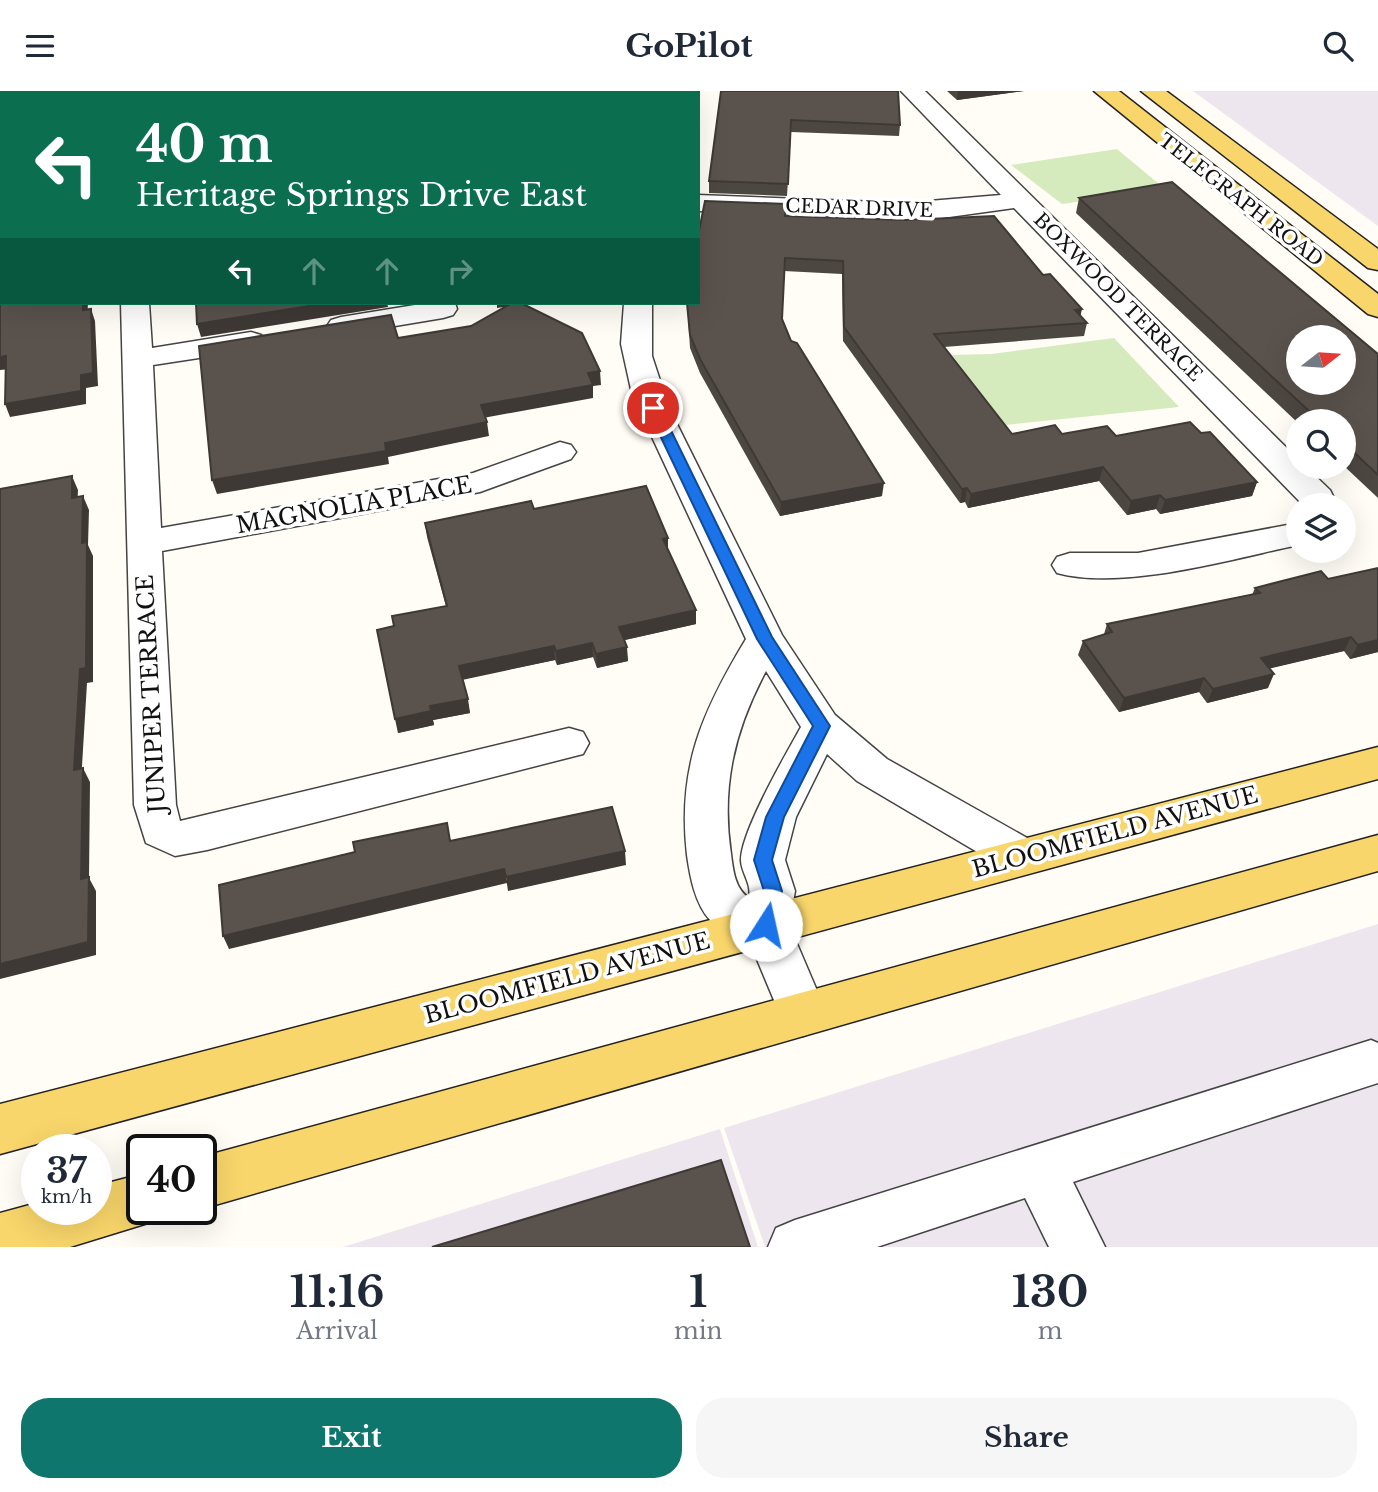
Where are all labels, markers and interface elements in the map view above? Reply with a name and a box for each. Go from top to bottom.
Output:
text: GoPilot [625,26,753,66]
icon: menu [21,27,59,65]
icon: search [1319,27,1357,65]
text: 40 m [136,114,273,175]
icon: left [21,119,112,210]
street label: TELEGRAPH ROAD [1154,129,1328,271]
text: Heritage Springs Drive East [136,175,587,215]
street label: CEDAR DRIVE [785,194,933,222]
street label: BOXWOOD TERRACE [1029,208,1207,386]
icon: left [222,252,260,290]
icon: ahead [295,252,333,290]
icon: ahead [368,252,406,290]
icon: right [441,252,479,290]
north arrow [1286,325,1356,395]
map controls [1286,325,1356,563]
pin [623,378,683,438]
icon: arrive [634,389,672,427]
button: search [1286,409,1356,479]
street label: MAGNOLIA PLACE [234,470,474,540]
button: layers [1286,493,1356,563]
street label: JUNIPER TERRACE [131,574,171,817]
street label: BLOOMFIELD AVENUE [969,780,1261,884]
position arrow [729,888,803,962]
street label: BLOOMFIELD AVENUE [421,926,713,1030]
speed limit sign: 40 [126,1134,217,1225]
text: 37 [46,1149,87,1192]
text: km/h [41,1186,92,1208]
text: 11:16 [289,1266,385,1318]
text: 1 [689,1266,707,1318]
text: 130 [1012,1266,1089,1318]
text: Arrival [296,1317,378,1345]
text: min [674,1317,722,1345]
text: m [1038,1317,1063,1345]
button: Exit [21,1398,682,1478]
button: Share [696,1398,1357,1478]

